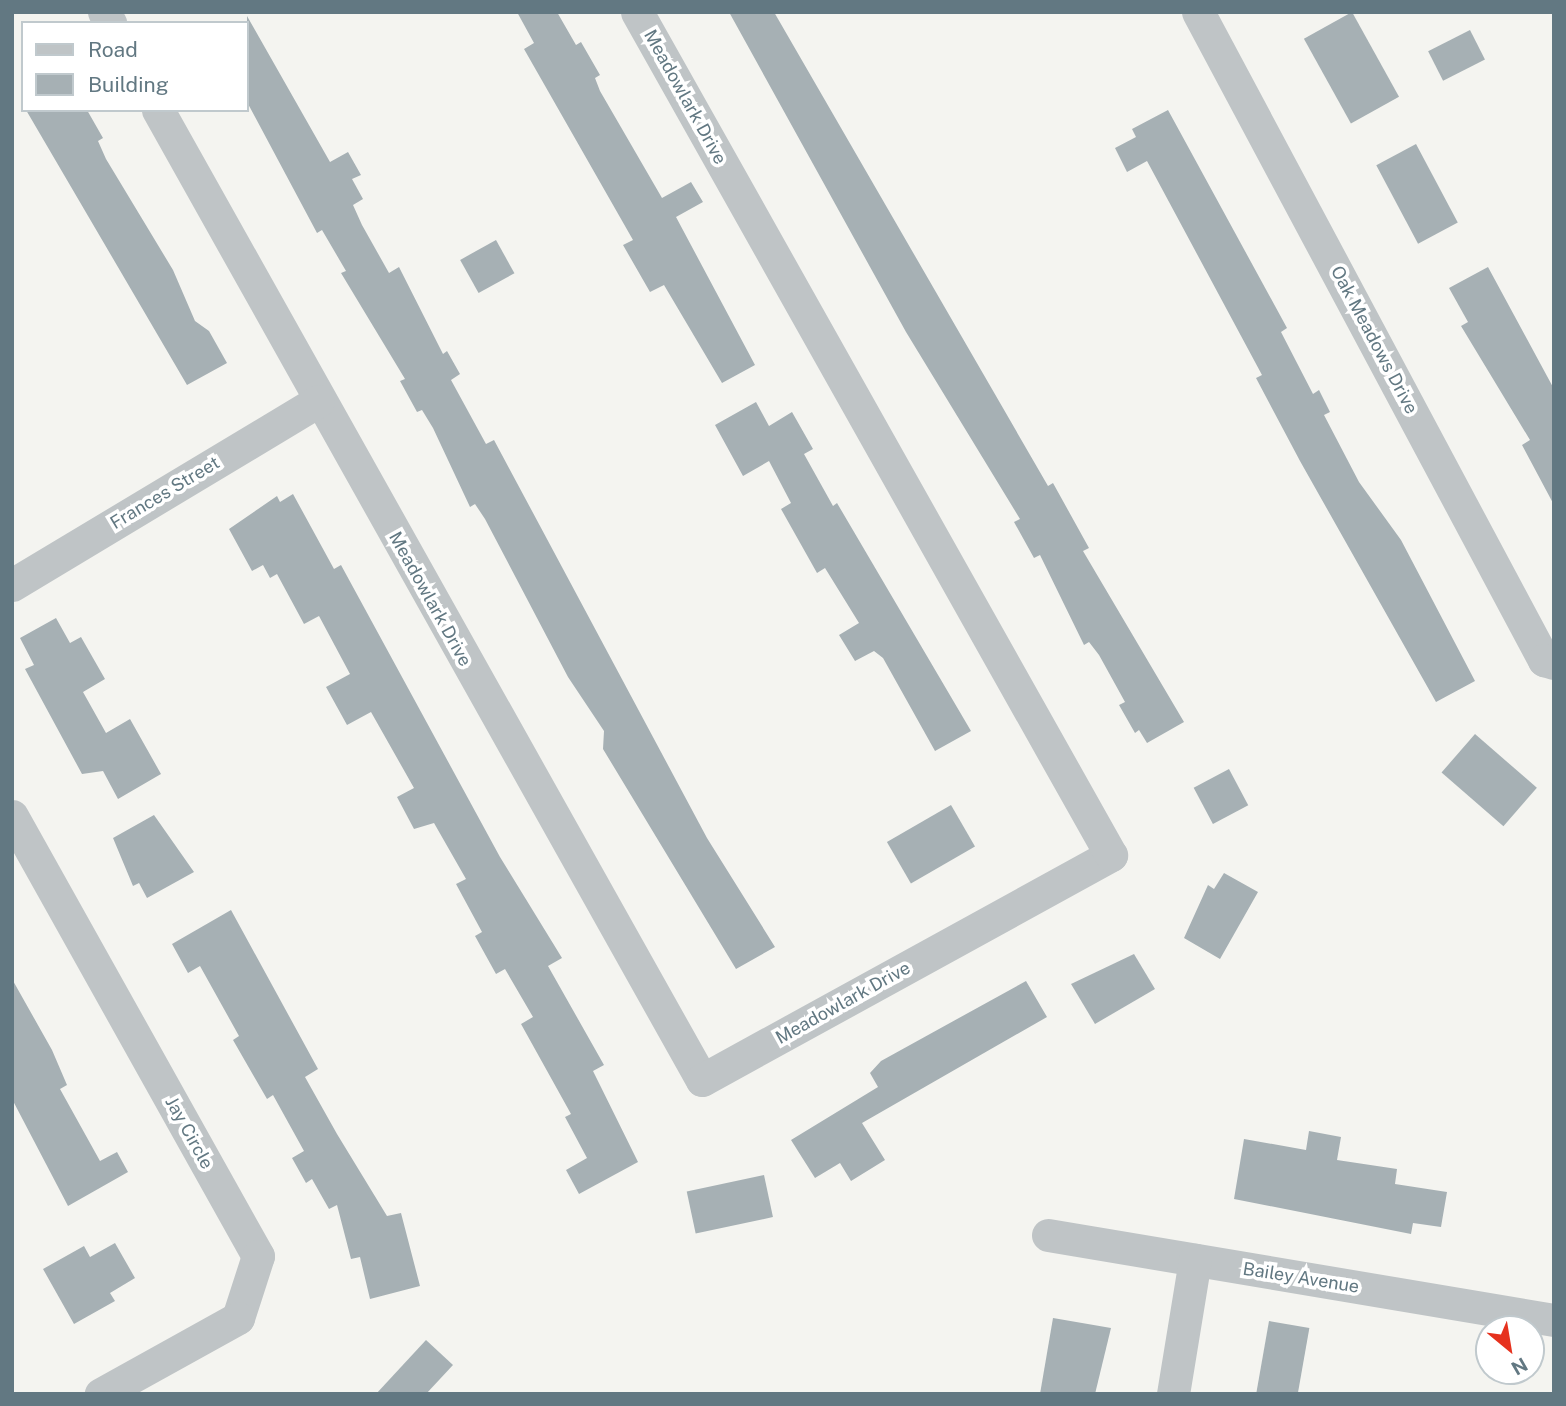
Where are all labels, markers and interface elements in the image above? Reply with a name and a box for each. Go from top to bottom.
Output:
legend [21,21,248,112]
street label: Meadowlark Drive [639,26,731,168]
text: Road [88,37,138,62]
text: Building [88,72,169,97]
street label: Oak Meadows Drive [1326,262,1422,418]
street label: Frances Street [106,452,224,534]
street label: Meadowlark Drive [384,528,476,670]
street label: Meadowlark Drive [772,957,914,1049]
street label: Jay Circle [160,1093,218,1173]
street label: Bailey Avenue [1241,1258,1361,1298]
north arrow [1475,1315,1545,1385]
text: N [1508,1353,1531,1380]

